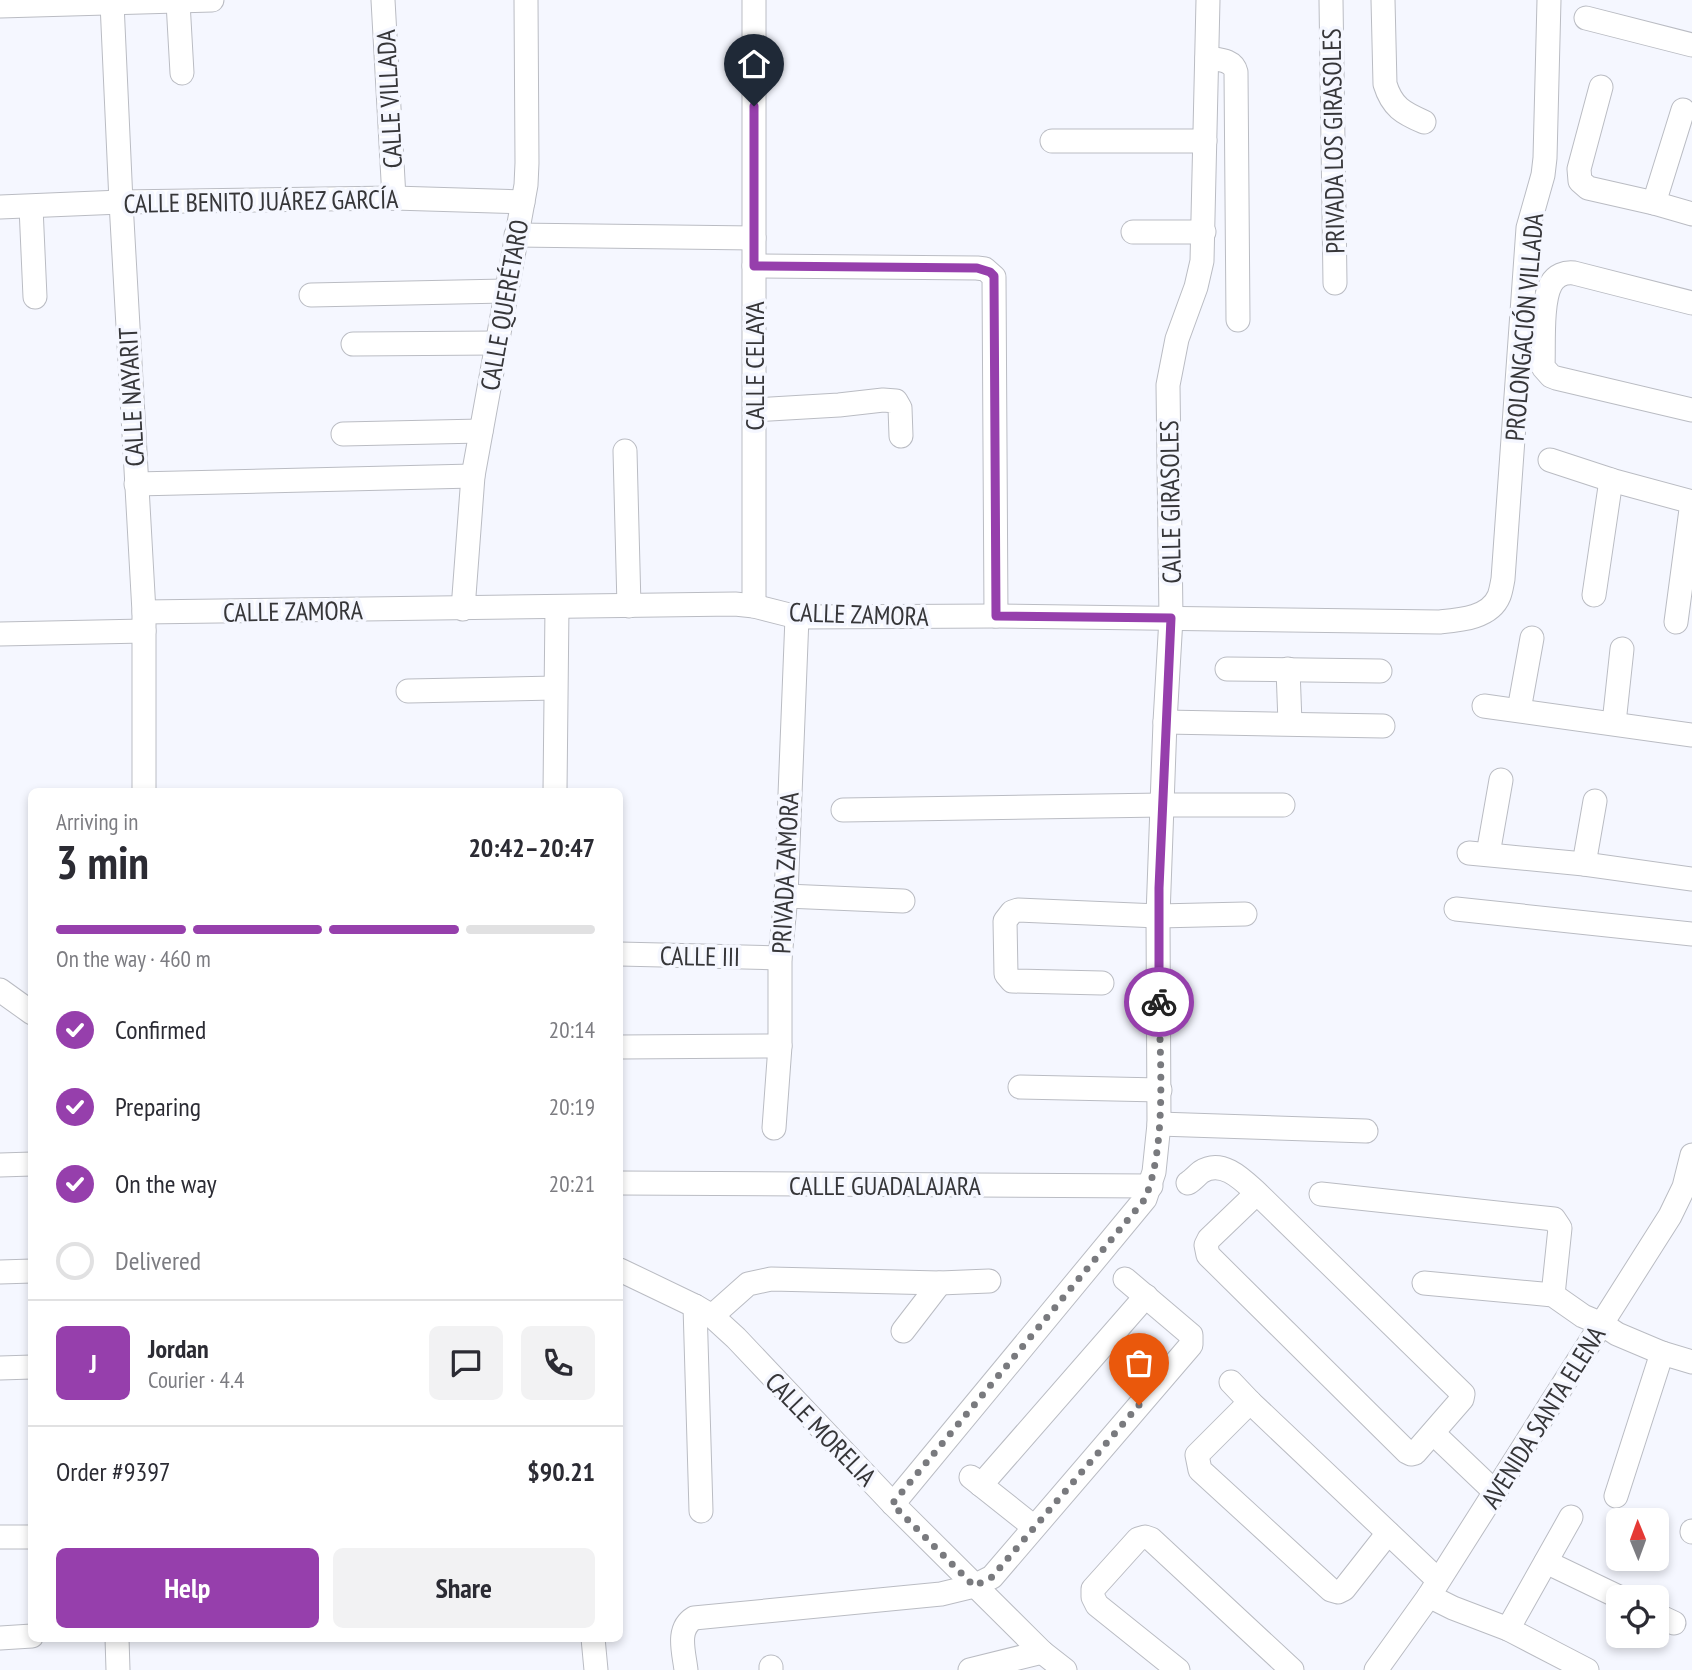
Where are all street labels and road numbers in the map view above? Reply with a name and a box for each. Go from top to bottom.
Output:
street label: CALLE VILLADA [369,28,409,169]
street label: PRIVADA LOS GIRASOLES [1315,28,1351,254]
street label: CALLE BENITO JUÁREZ GARCÍA [123,182,399,220]
street label: PROLONGACIÓN VILLADA [1498,211,1550,442]
street label: CALLE QUERÉTARO [473,217,535,393]
street label: CALLE CELAYA [738,301,771,431]
street label: CALLE NAYARIT [111,326,151,467]
street label: CALLE GIRASOLES [1152,420,1188,584]
street label: CALLE ZAMORA [223,593,364,629]
street label: CALLE ZAMORA [789,595,930,633]
street label: PRIVADA ZAMORA [764,791,806,955]
street label: CALLE III [660,939,740,973]
street label: CALLE GUADALAJARA [789,1169,982,1202]
street label: AVENIDA SANTA ELENA [1474,1319,1613,1514]
street label: CALLE MORELIA [759,1365,884,1493]

